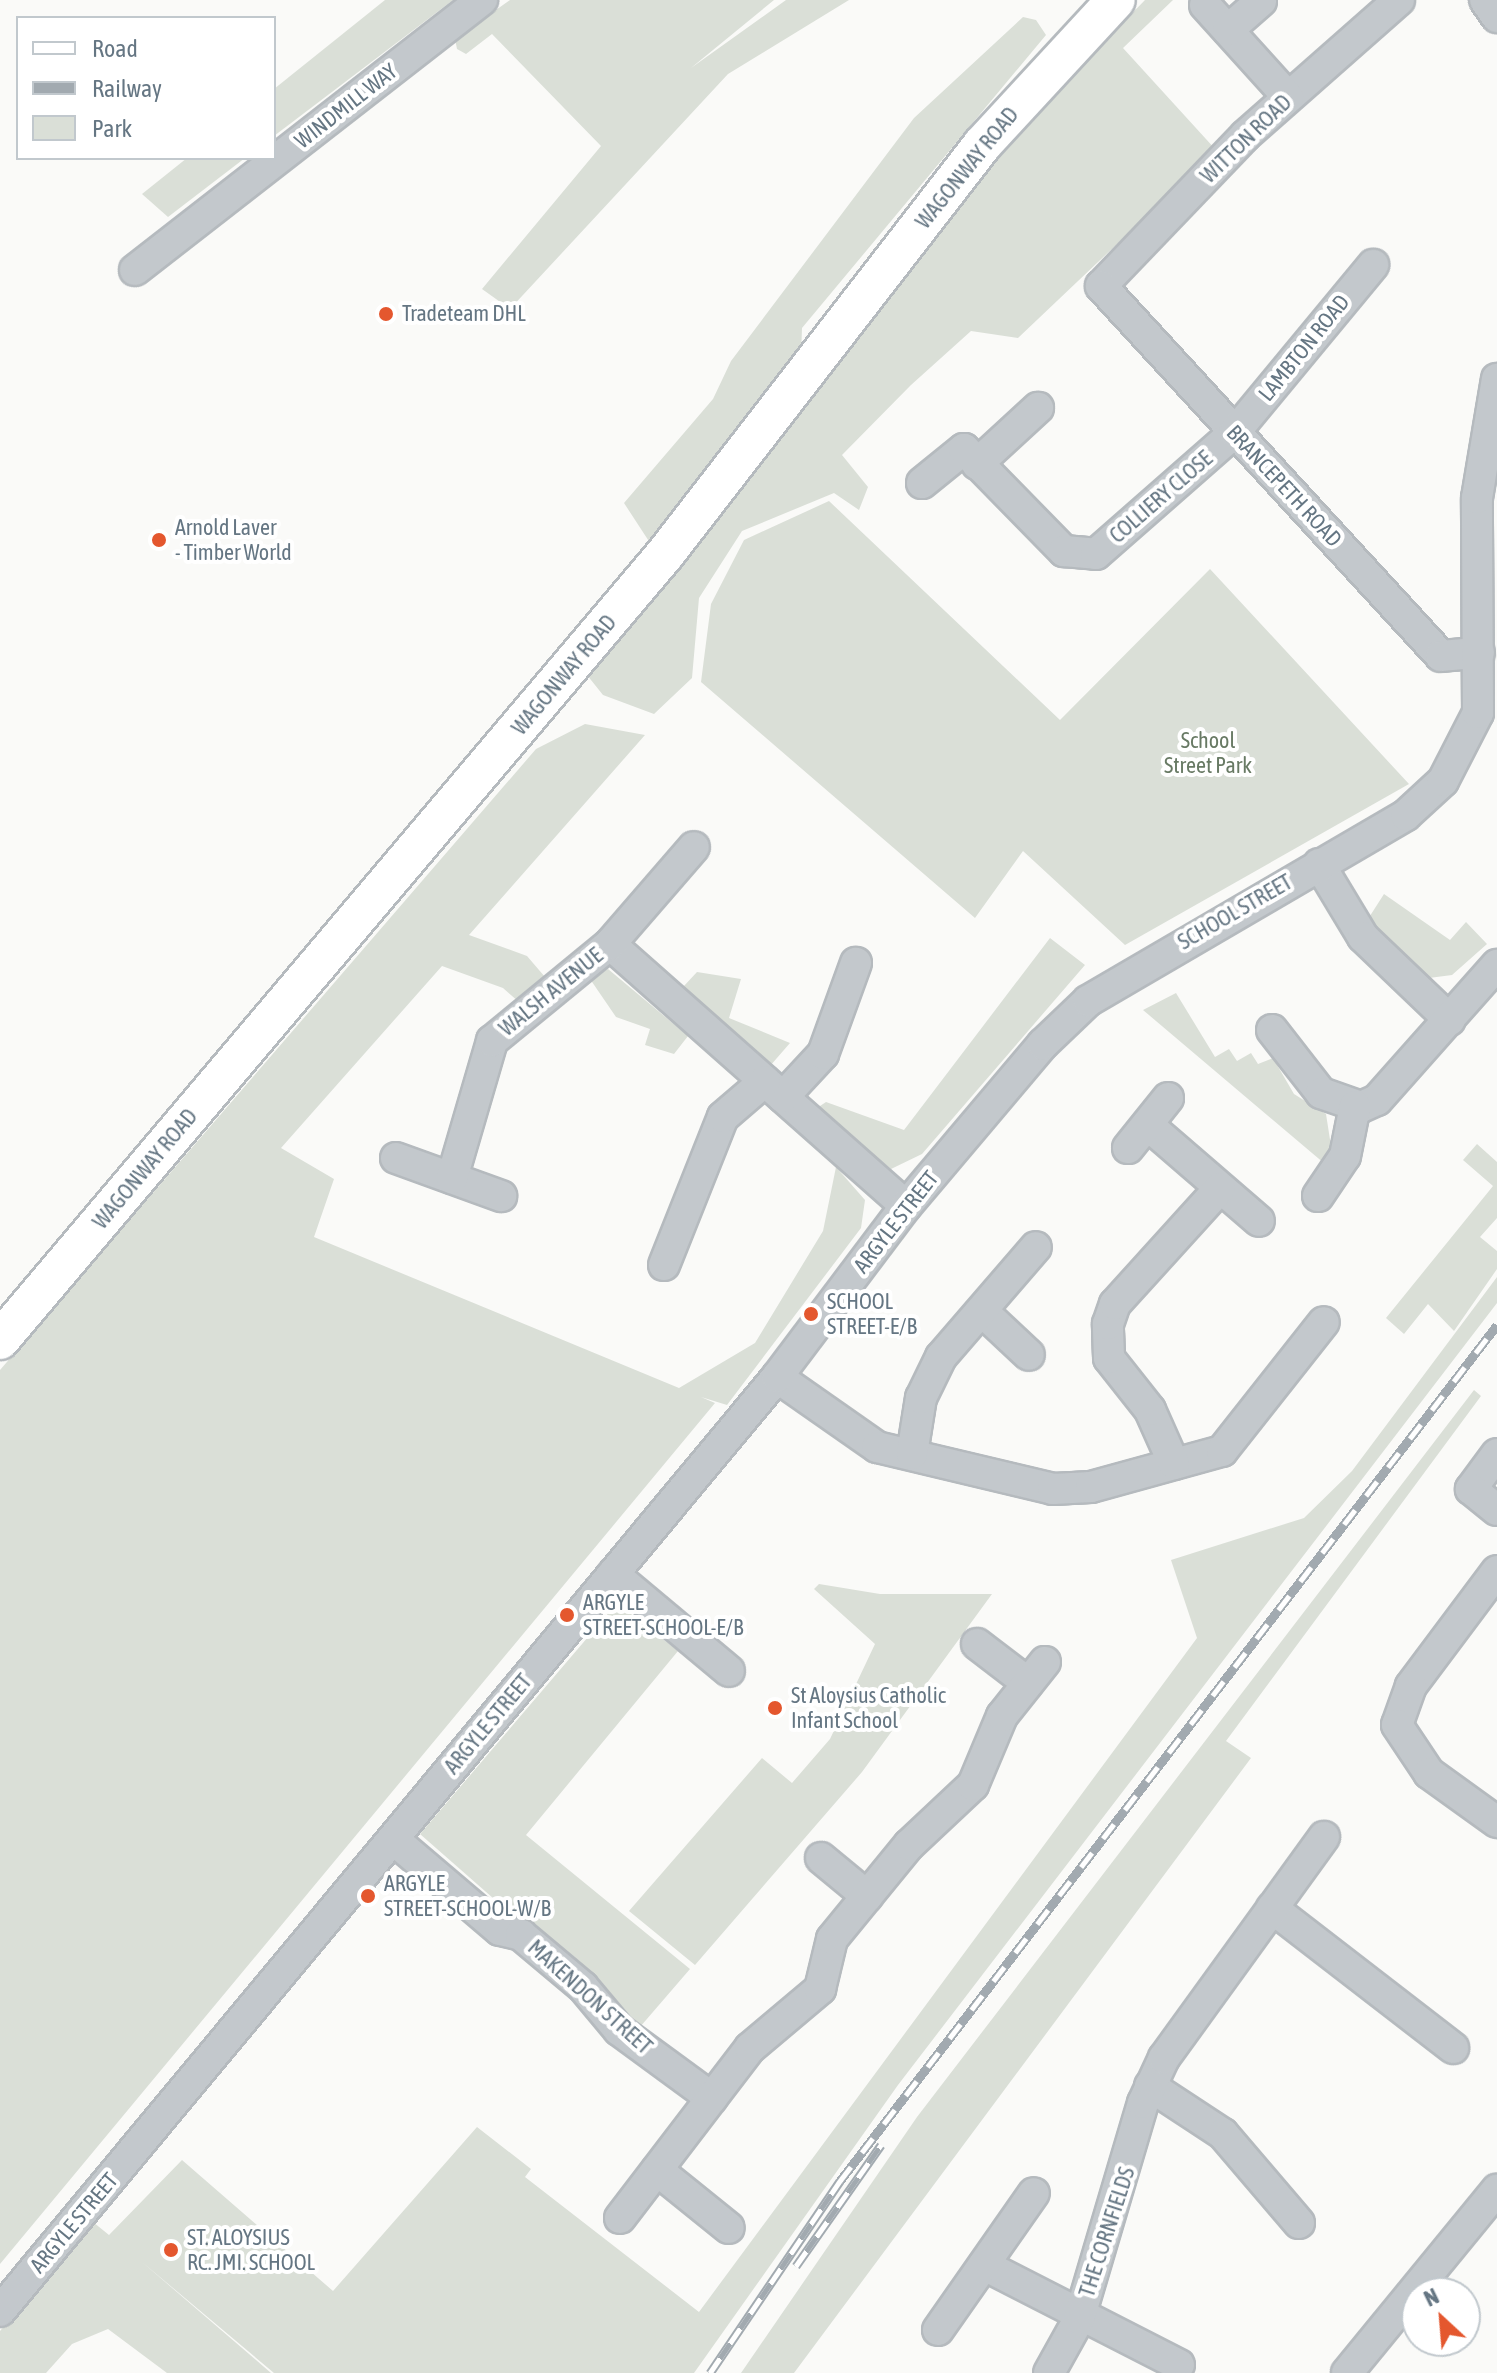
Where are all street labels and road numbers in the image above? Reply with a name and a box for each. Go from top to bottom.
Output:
street label: WINDMILL WAY [290,58,402,154]
street label: WITTON ROAD [1195,89,1297,189]
street label: WAGONWAY ROAD [910,102,1024,234]
street label: LAMBTON ROAD [1253,289,1355,407]
street label: BRANCEPETH ROAD [1221,420,1347,552]
street label: COLLIERY CLOSE [1104,445,1218,549]
street label: WAGONWAY ROAD [506,610,622,740]
street label: SCHOOL STREET [1173,869,1297,955]
street label: WALSH AVENUE [494,942,608,1042]
street label: WAGONWAY ROAD [87,1104,203,1234]
street label: ARGYLE STREET [848,1166,944,1278]
street label: ARGYLE STREET [439,1669,537,1779]
street label: MAKENDON STREET [522,1934,658,2060]
street label: THE CORNFIELDS [1074,2164,1140,2300]
street label: ARGYLE STREET [25,2168,123,2278]

